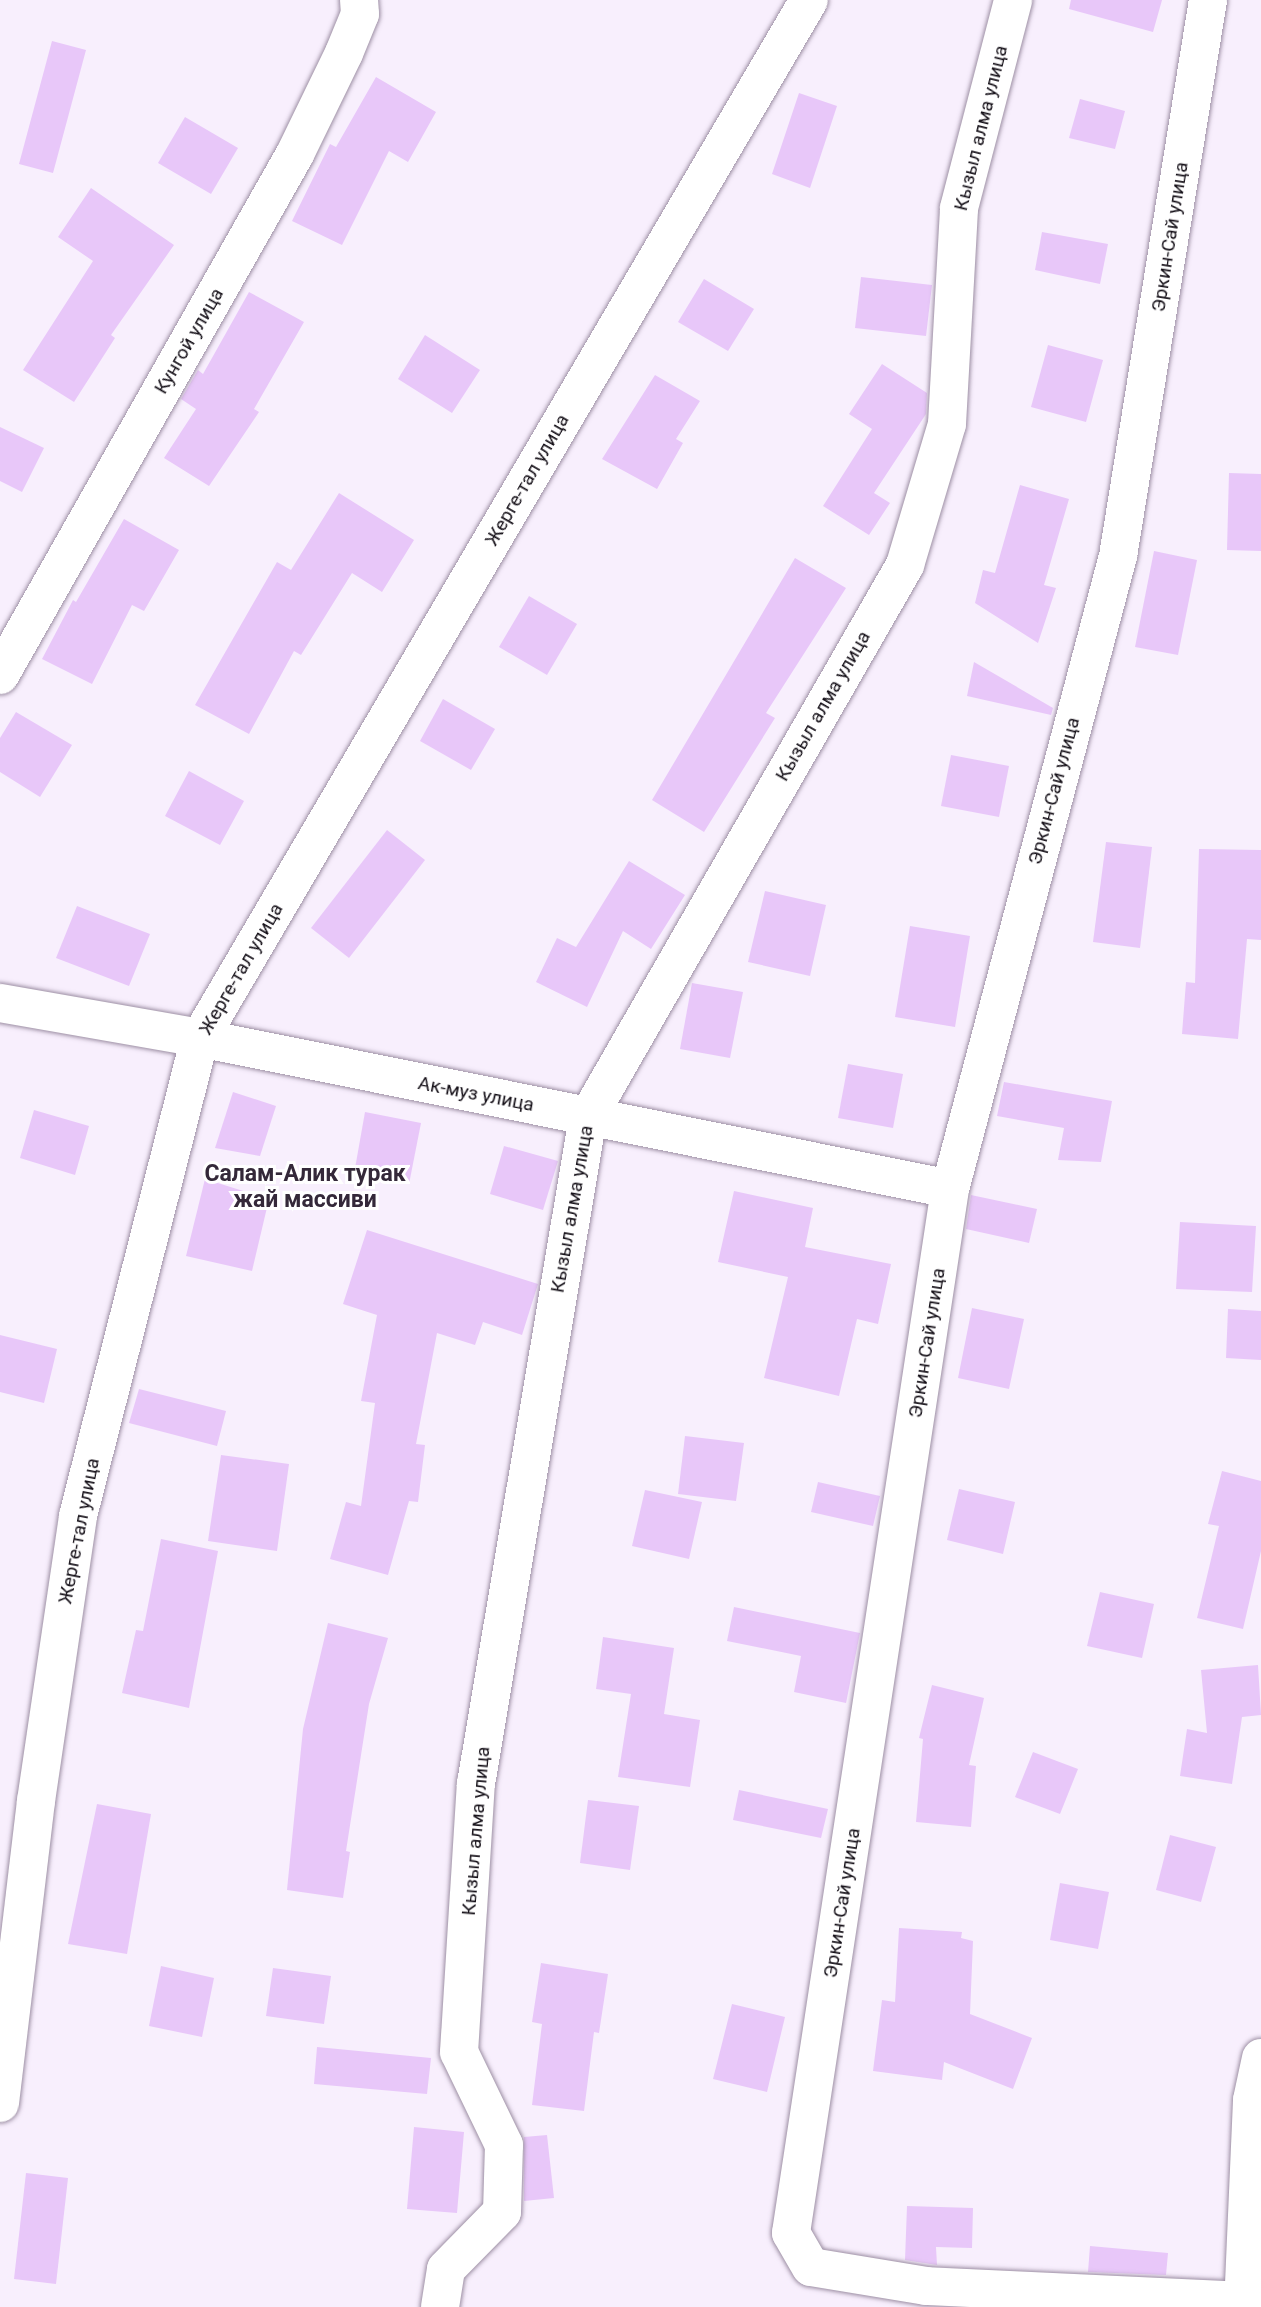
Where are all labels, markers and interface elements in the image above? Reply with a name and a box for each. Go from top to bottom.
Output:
street label: Кызыл алма улица [949,43,1013,213]
street label: Эркин-Сай улица [1147,160,1193,314]
street label: Кунгой улица [150,284,228,398]
street label: Жерге-тал улица [480,410,574,550]
street label: Кызыл алма улица [771,627,875,785]
street label: Эркин-Сай улица [1023,715,1085,867]
street label: Жерге-тал улица [194,899,288,1039]
street label: Ак-муз улица [416,1072,536,1116]
street label: Кызыл алма улица [546,1123,598,1295]
district label: Салам-Алик турак жай массиви [204,1160,406,1214]
street label: Эркин-Сай улица [904,1266,950,1420]
street label: Жерге-тал улица [54,1456,104,1606]
street label: Кызыл алма улица [457,1745,495,1917]
street label: Эркин-Сай улица [819,1826,865,1980]

